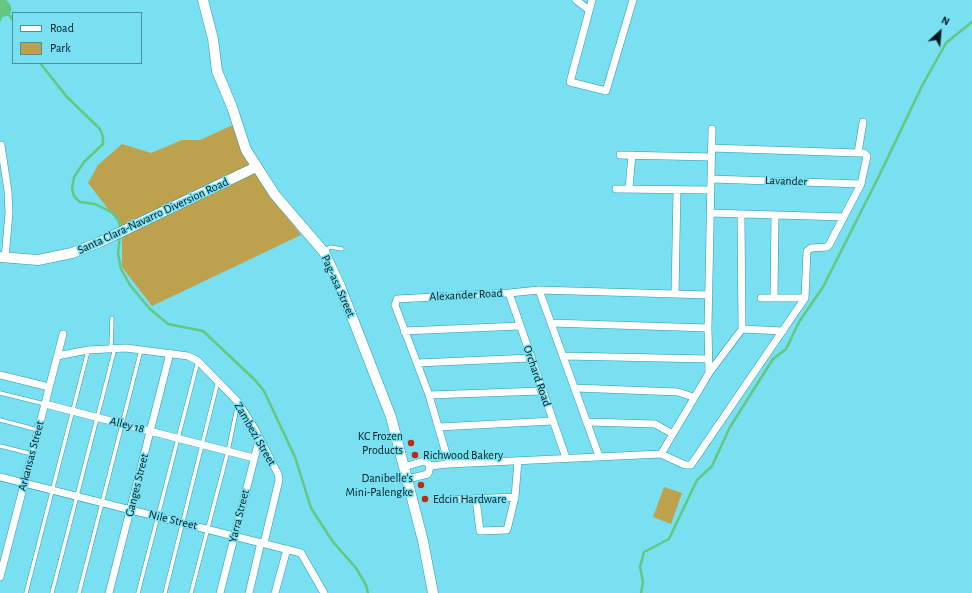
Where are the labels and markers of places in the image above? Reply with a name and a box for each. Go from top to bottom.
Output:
place label: KC Frozen Products [358,429,403,457]
marker: KC Frozen Products [406,438,416,448]
place label: Richwood Bakery [423,448,503,462]
marker: Richwood Bakery [410,450,420,460]
place label: Danibelle's Mini-Palengke [345,471,413,499]
marker: Danibelle's Mini-Palengke [416,480,426,490]
place label: Edcin Hardware [433,492,507,506]
marker: Edcin Hardware [420,494,430,504]

